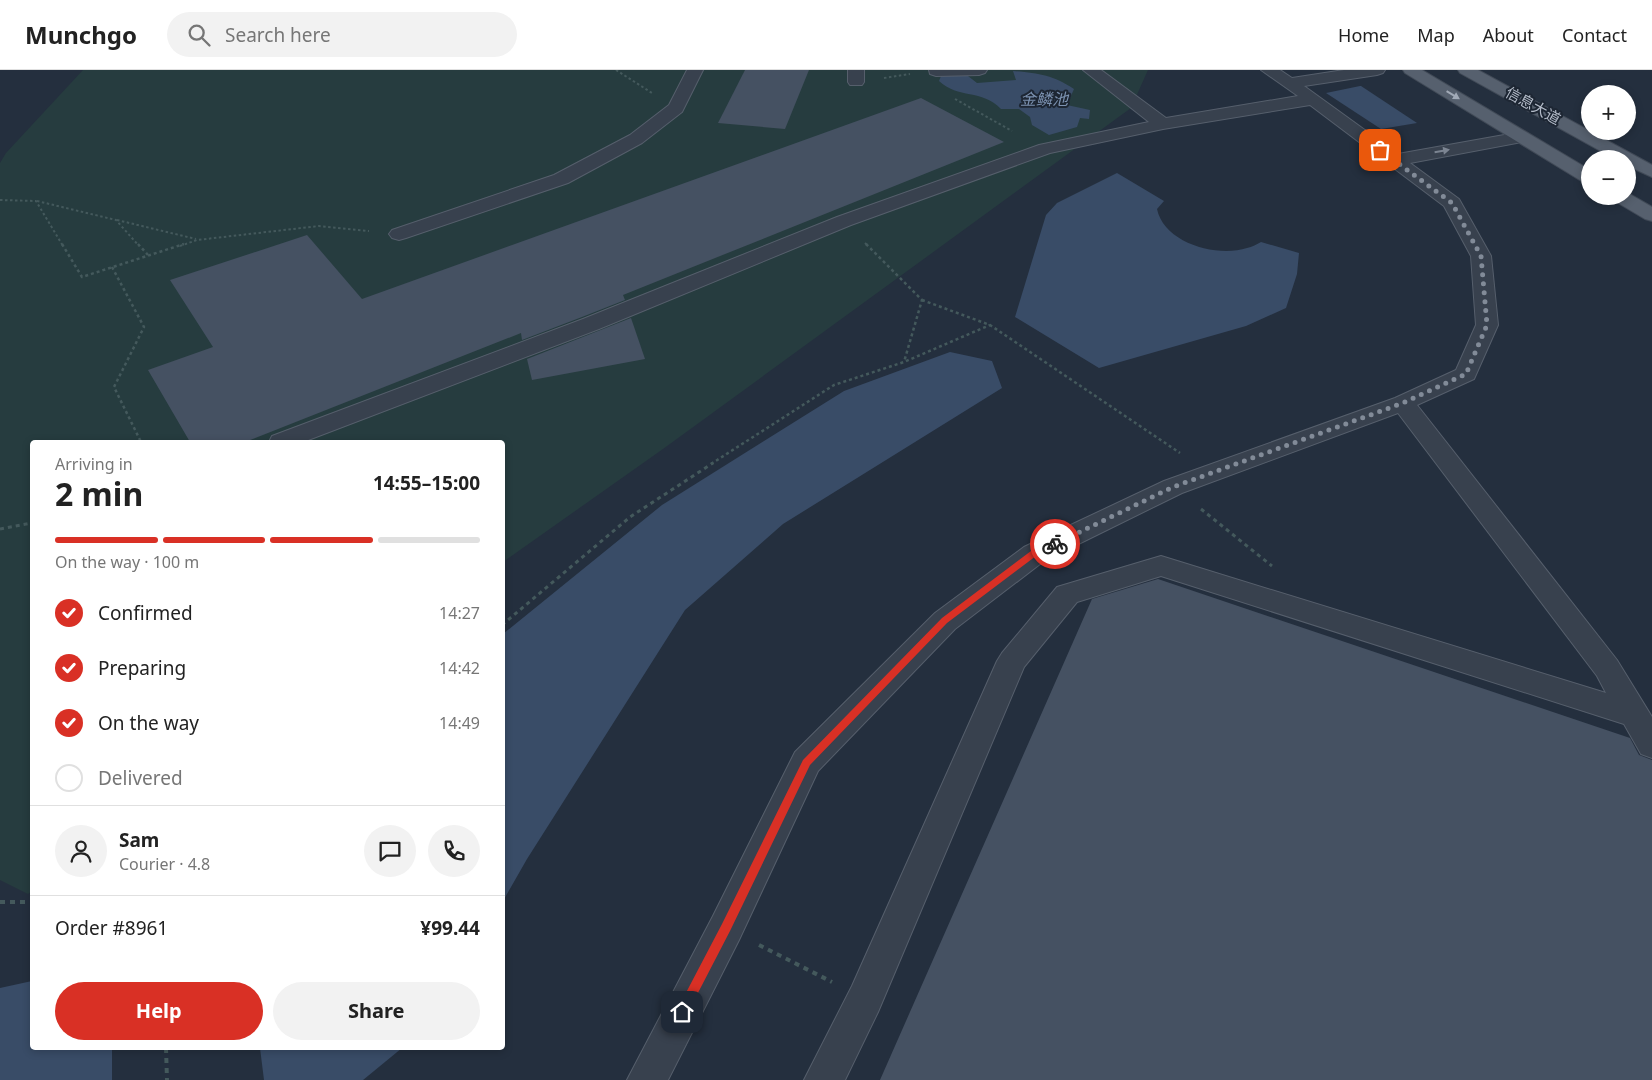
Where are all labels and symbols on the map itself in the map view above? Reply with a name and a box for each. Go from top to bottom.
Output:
street label: 信息大道 [1502,82,1565,128]
water label: 金鳞池 [1020,88,1070,110]
one-way arrow [1446,91,1459,100]
pin [1359,129,1401,171]
one-way arrow [1434,147,1450,155]
courier [1030,519,1080,569]
pin [661,991,703,1033]

